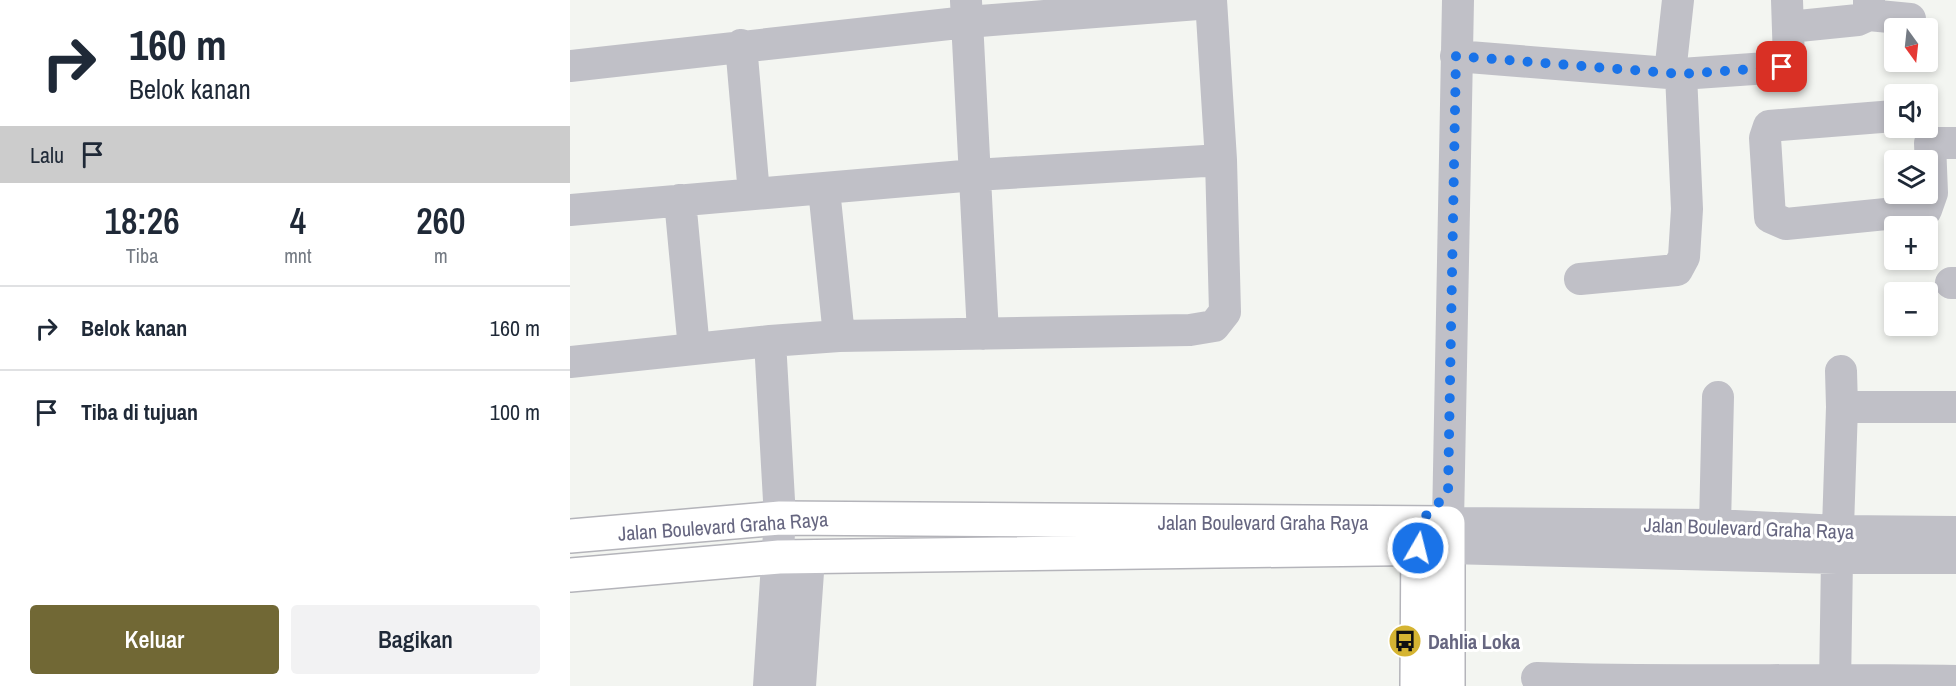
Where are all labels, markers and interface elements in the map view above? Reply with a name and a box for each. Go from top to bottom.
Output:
text: 160 m [129,17,227,73]
north arrow [1884,18,1938,72]
map controls [1884,18,1938,336]
icon: right [30,24,108,102]
pin [1756,41,1807,92]
icon: arrive [1765,50,1798,83]
text: Belok kanan [129,71,251,107]
button: sound [1884,84,1938,138]
icon: arrive [76,138,109,171]
text: Lalu [30,140,64,170]
button: layers [1884,150,1938,204]
text: 18:26 [105,197,180,245]
text: 4 [290,197,306,245]
text: 260 [416,197,465,245]
button: + [1884,216,1938,270]
text: Tiba [126,242,158,269]
text: mnt [284,242,312,269]
text: m [434,242,448,269]
button: − [1884,282,1938,336]
icon: right [30,312,63,345]
text: Belok kanan [81,313,187,343]
text: 160 m [490,313,540,343]
icon: arrive [30,396,63,429]
text: Tiba di tujuan [81,397,198,427]
text: 100 m [490,397,540,427]
street label: Jalan Boulevard Graha Raya [617,505,829,547]
street label: Jalan Boulevard Graha Raya [1158,509,1368,536]
street label: Jalan Boulevard Graha Raya [1643,511,1855,545]
position arrow [1386,516,1450,580]
button: Keluar [30,605,279,674]
button: Bagikan [291,605,540,674]
bus stop icon: Dahlia Loka [1387,623,1423,659]
place label: Dahlia Loka [1428,628,1520,655]

